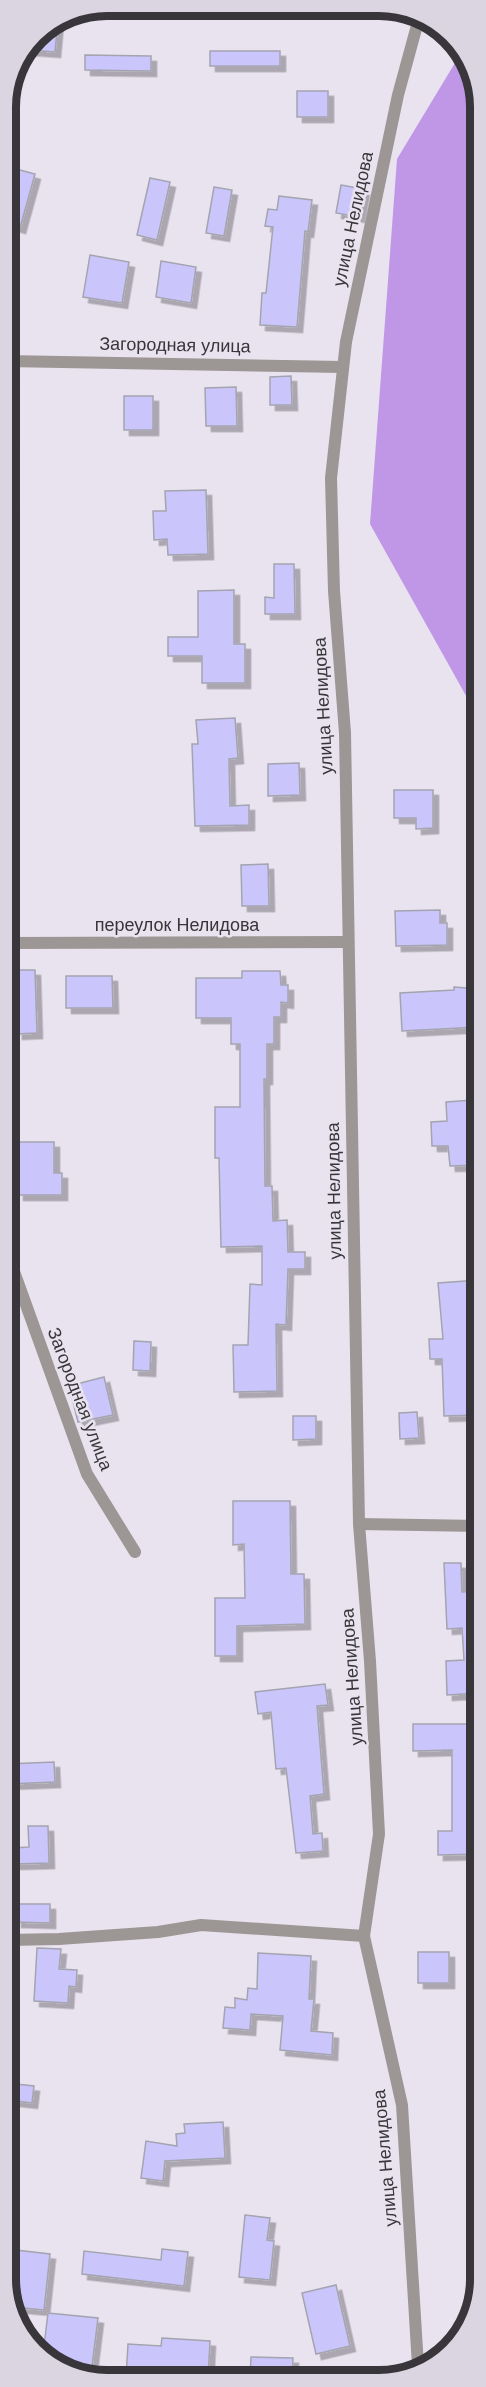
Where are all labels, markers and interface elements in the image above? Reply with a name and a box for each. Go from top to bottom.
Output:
street label: улица Нелидова [329,149,377,288]
street label: Загородная улица [99,334,252,356]
street label: улица Нелидова [309,636,337,775]
street label: переулок Нелидова [95,915,260,935]
street label: улица Нелидова [323,1121,345,1260]
street label: Загородная улица [44,1325,117,1474]
street label: улица Нелидова [337,1607,367,1746]
street label: улица Нелидова [369,2088,401,2227]

